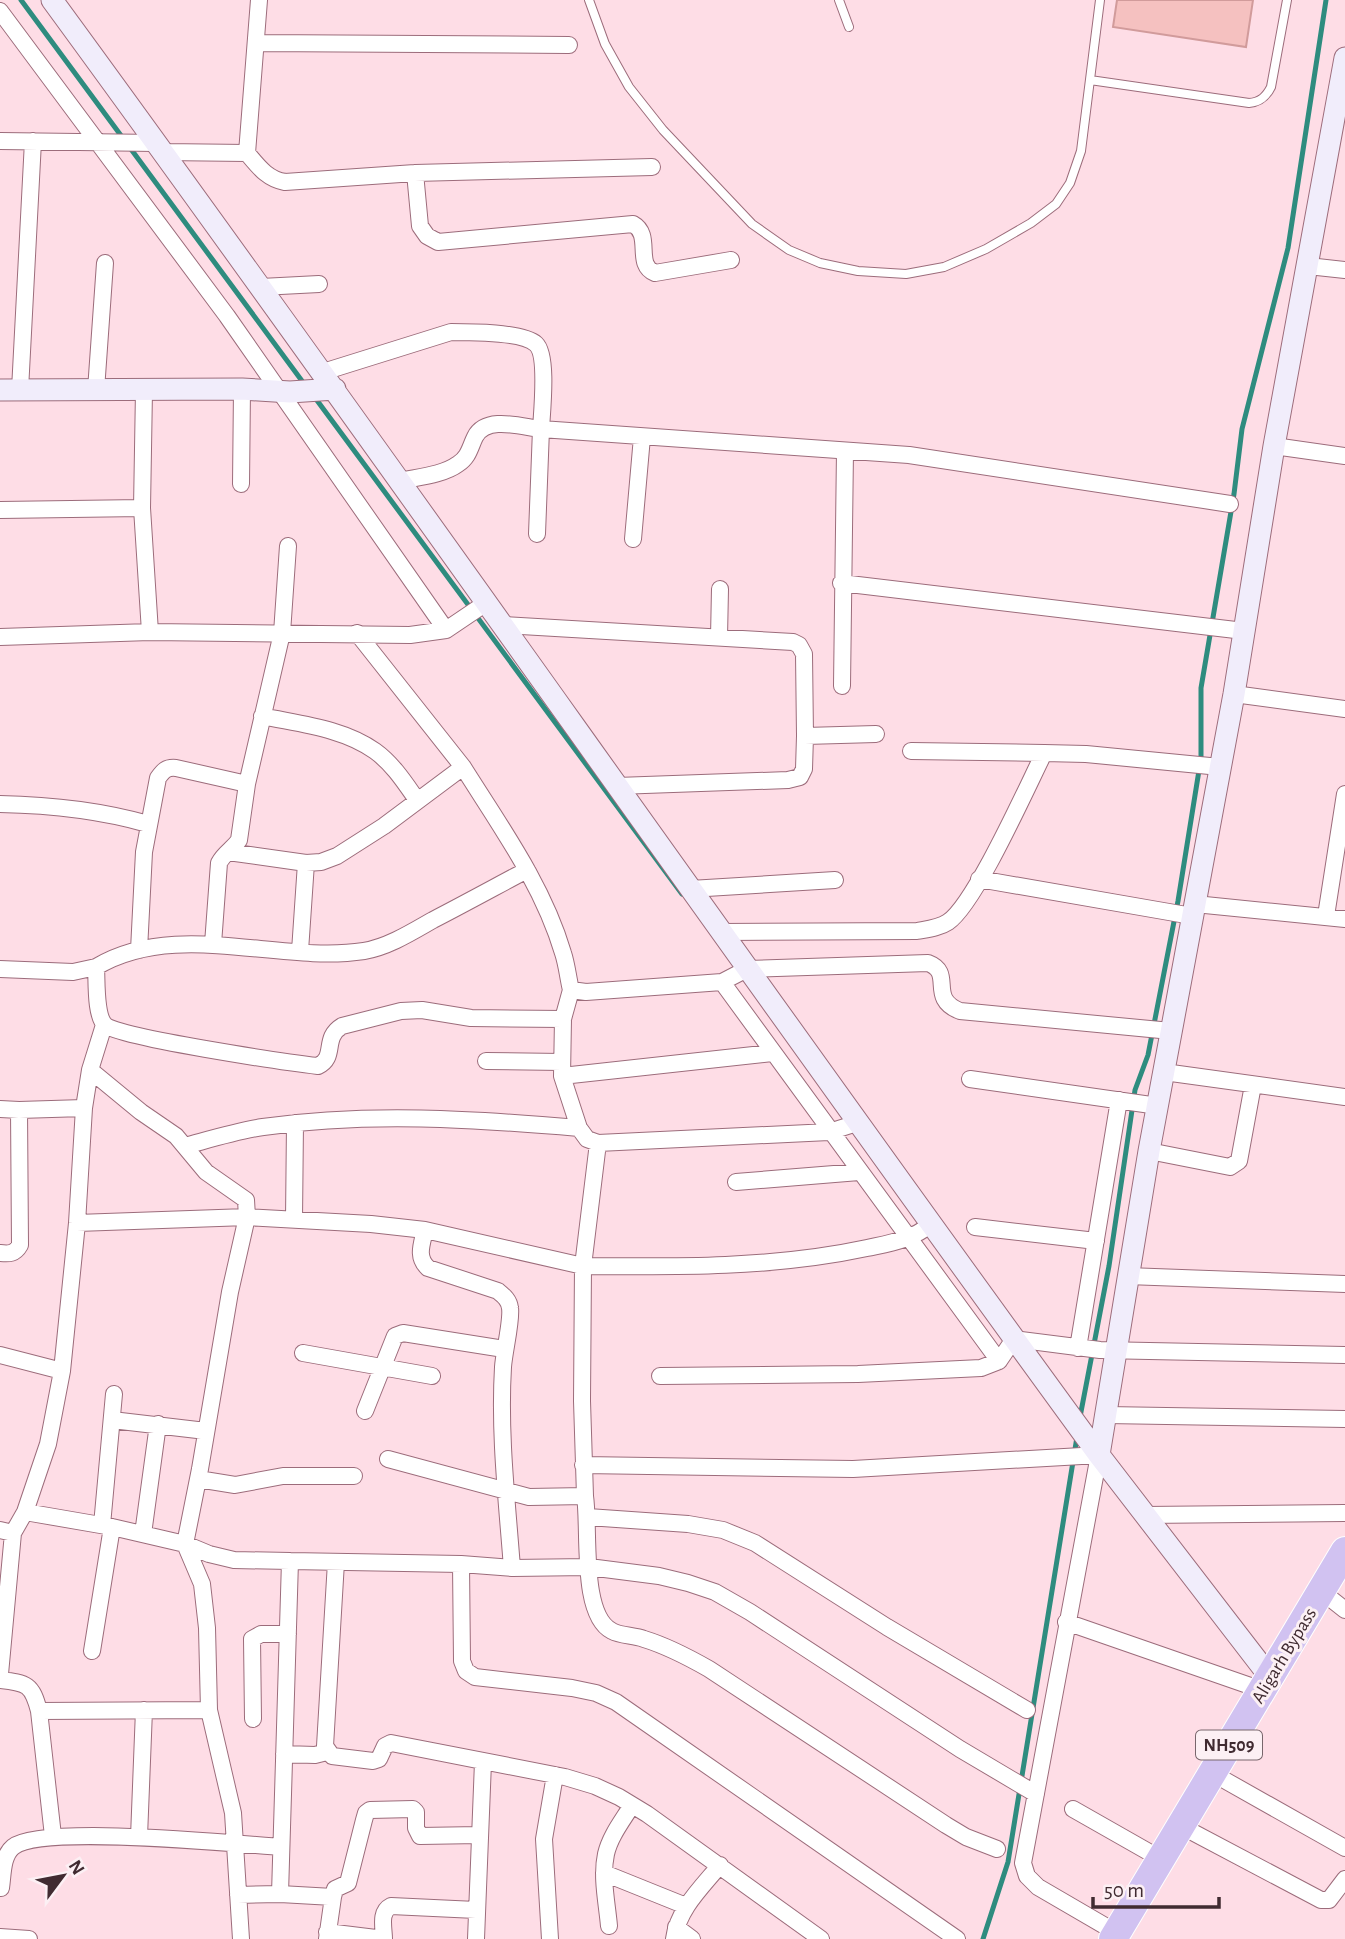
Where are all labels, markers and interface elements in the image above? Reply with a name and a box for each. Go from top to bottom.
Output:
street label: Aligarh Bypass [1248,1605,1320,1707]
road number: NH509 [1196,1730,1262,1760]
north arrow [28,1841,98,1911]
text: N [65,1857,88,1878]
scale bar [1093,1866,1219,1910]
text: 50 m [1104,1880,1144,1901]

